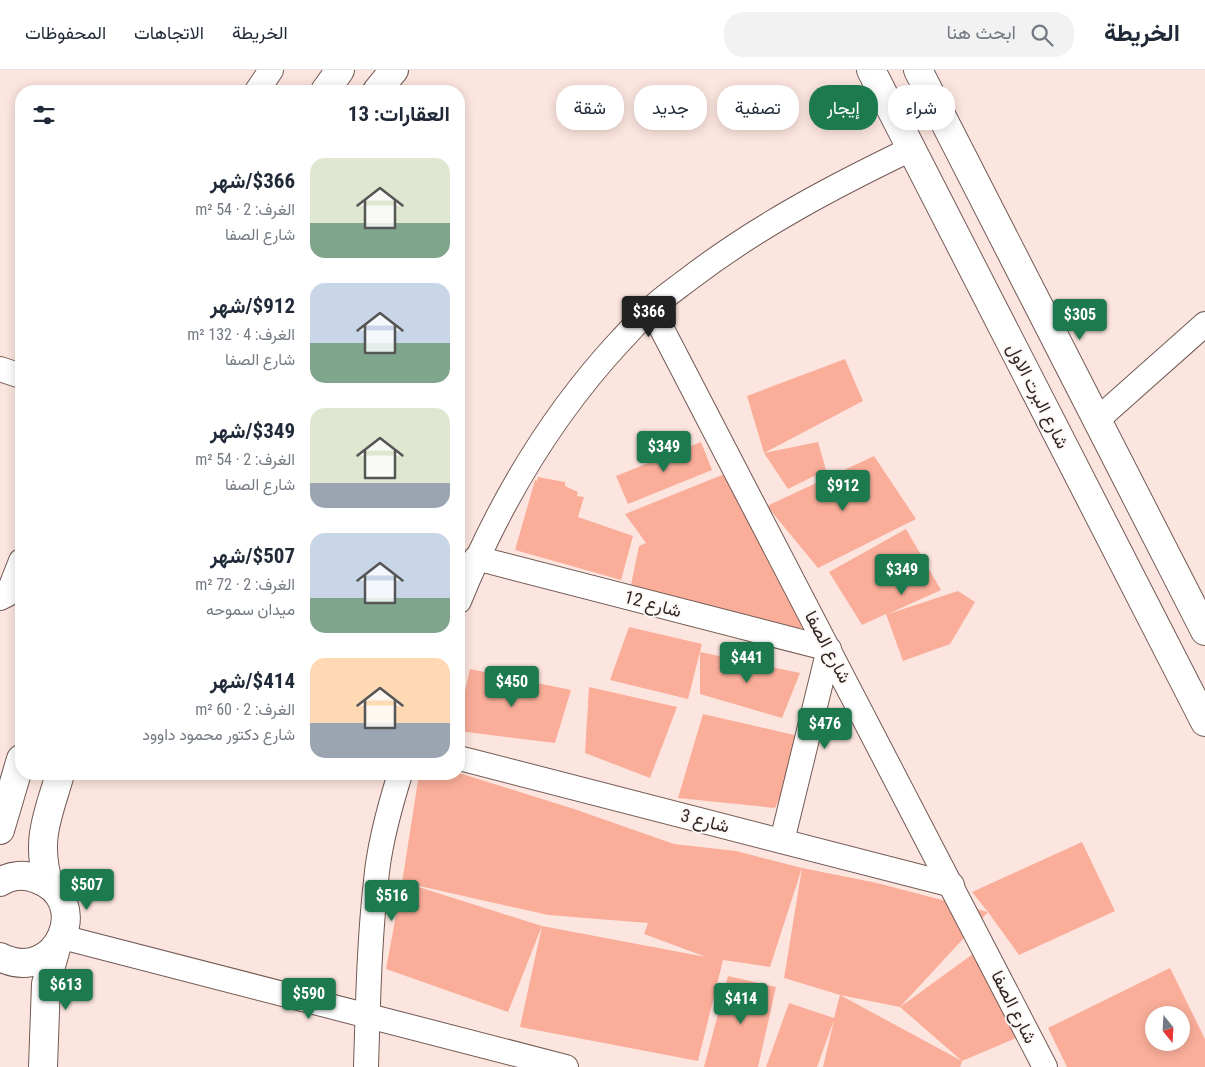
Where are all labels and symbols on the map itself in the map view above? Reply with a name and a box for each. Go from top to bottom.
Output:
pin: $366 [619,296,679,338]
pin: $305 [1050,298,1110,341]
street label: شارع البرت الاول [1001,340,1074,453]
pin: $349 [634,430,694,473]
pin: $912 [813,470,873,512]
pin: $349 [872,554,932,596]
street label: شارع 12 [622,586,684,623]
street label: شارع الصفا [799,607,856,687]
pin: $441 [717,642,777,684]
pin: $450 [482,666,542,708]
pin: $476 [795,708,855,750]
street label: شارع 3 [678,804,732,839]
pin: $507 [57,868,117,911]
pin: $516 [362,880,422,922]
street label: شارع الصفا [985,967,1042,1048]
pin: $613 [36,968,96,1011]
pin: $590 [279,978,339,1020]
pin: $414 [711,982,771,1025]
north arrow [1145,1006,1190,1051]

